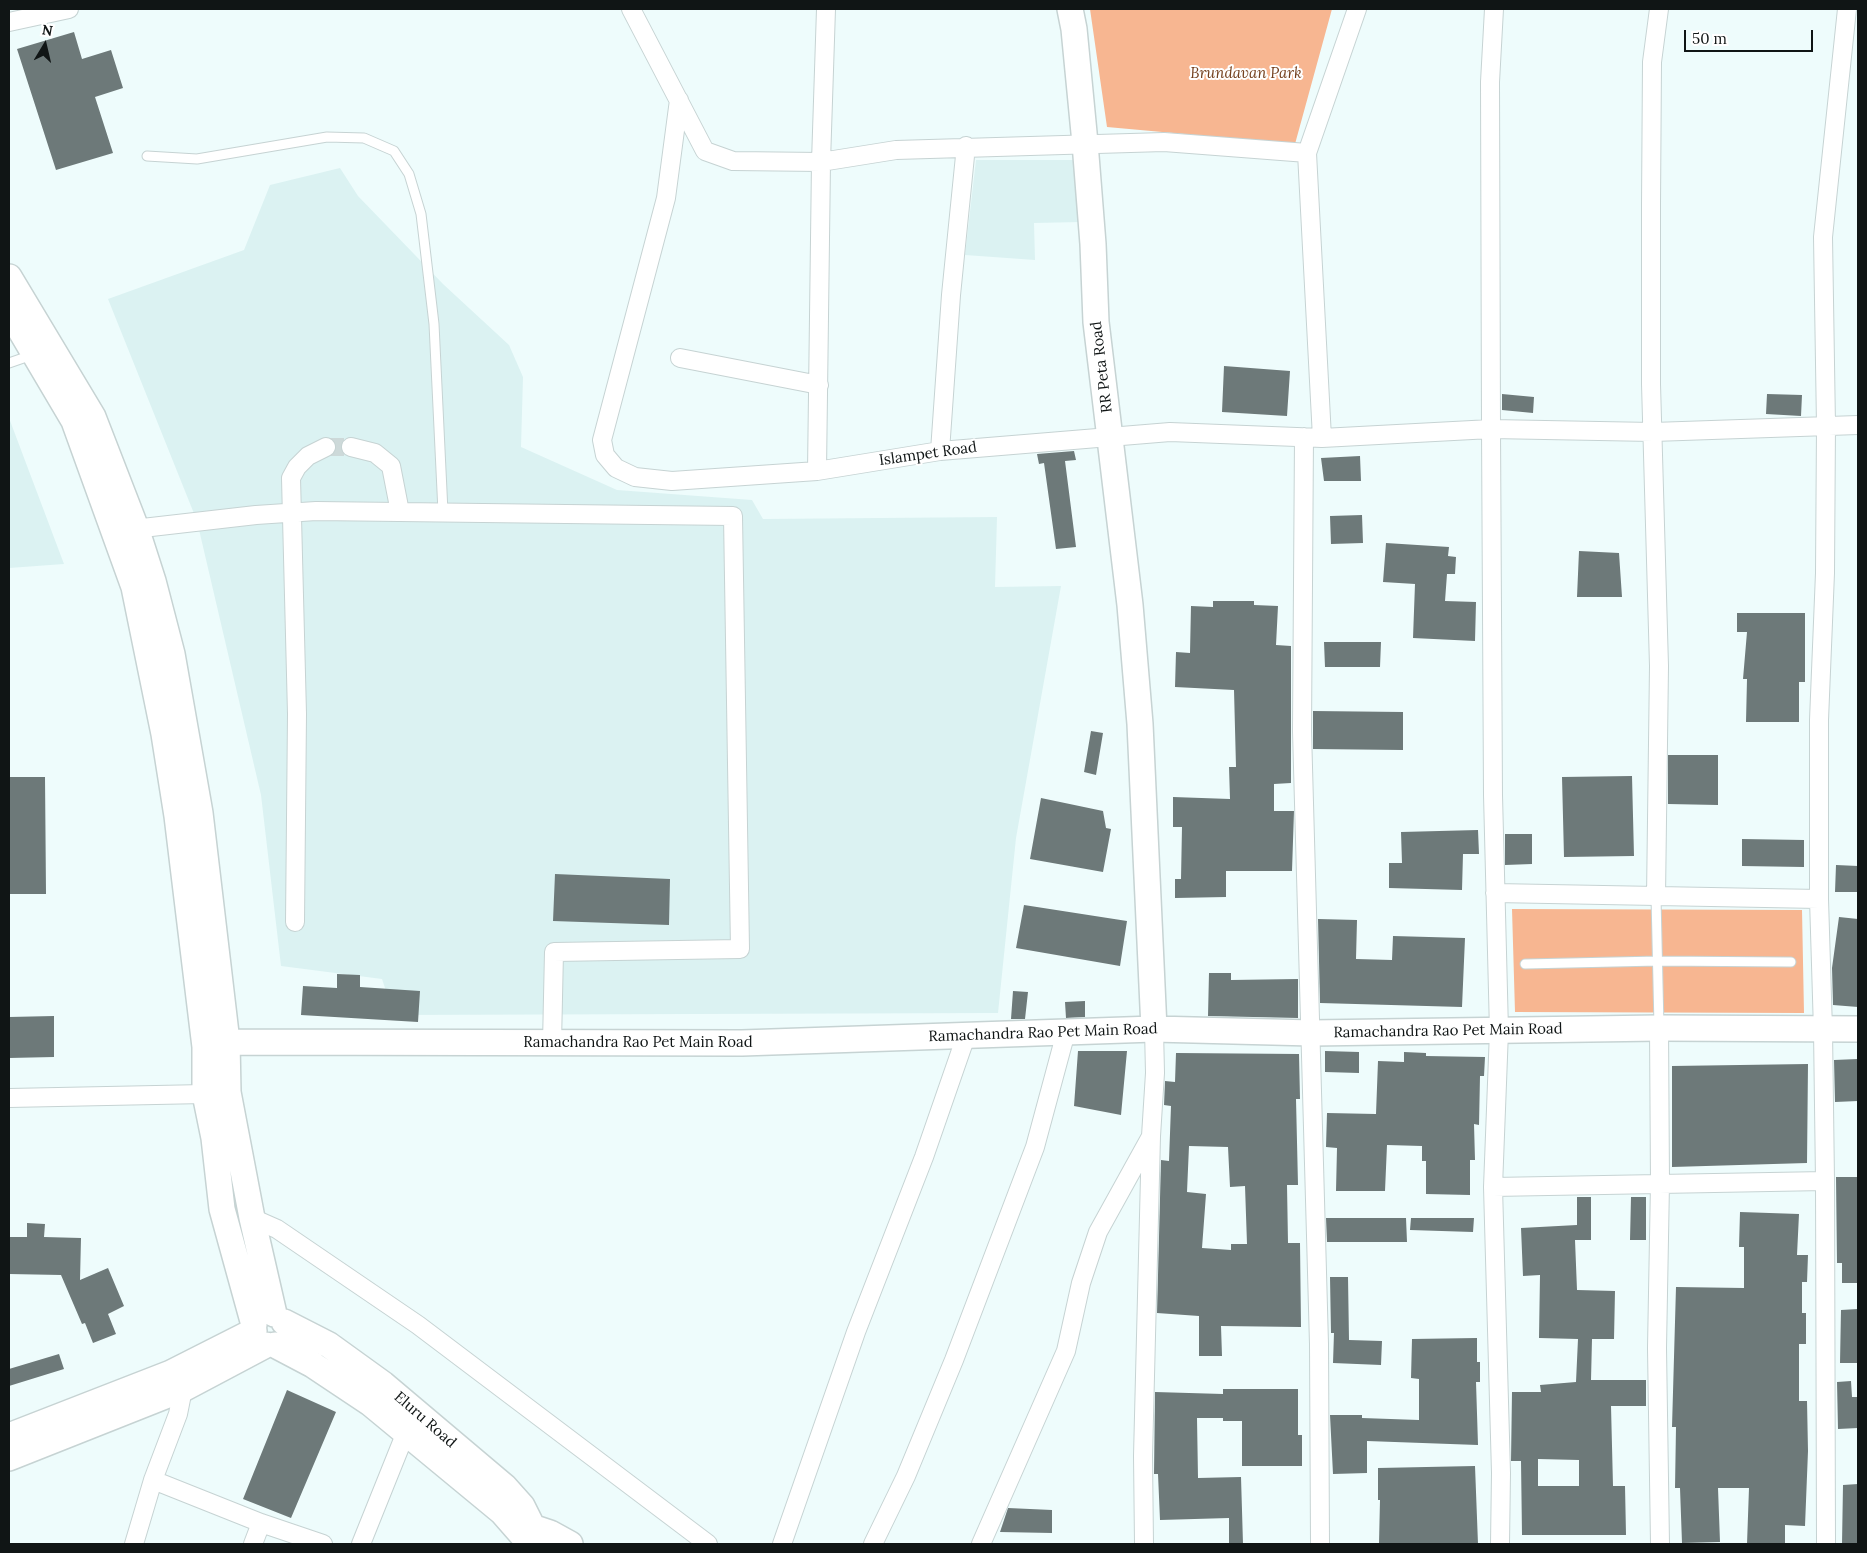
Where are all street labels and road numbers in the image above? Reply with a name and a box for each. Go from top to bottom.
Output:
street label: RR Peta Road [1087,320,1117,414]
street label: Islampet Road [878,438,978,470]
street label: Ramachandra Rao Pet Main Road [928,1020,1158,1046]
street label: Ramachandra Rao Pet Main Road [1333,1020,1563,1042]
street label: Ramachandra Rao Pet Main Road [523,1034,753,1052]
street label: Eluru Road [390,1388,460,1452]

